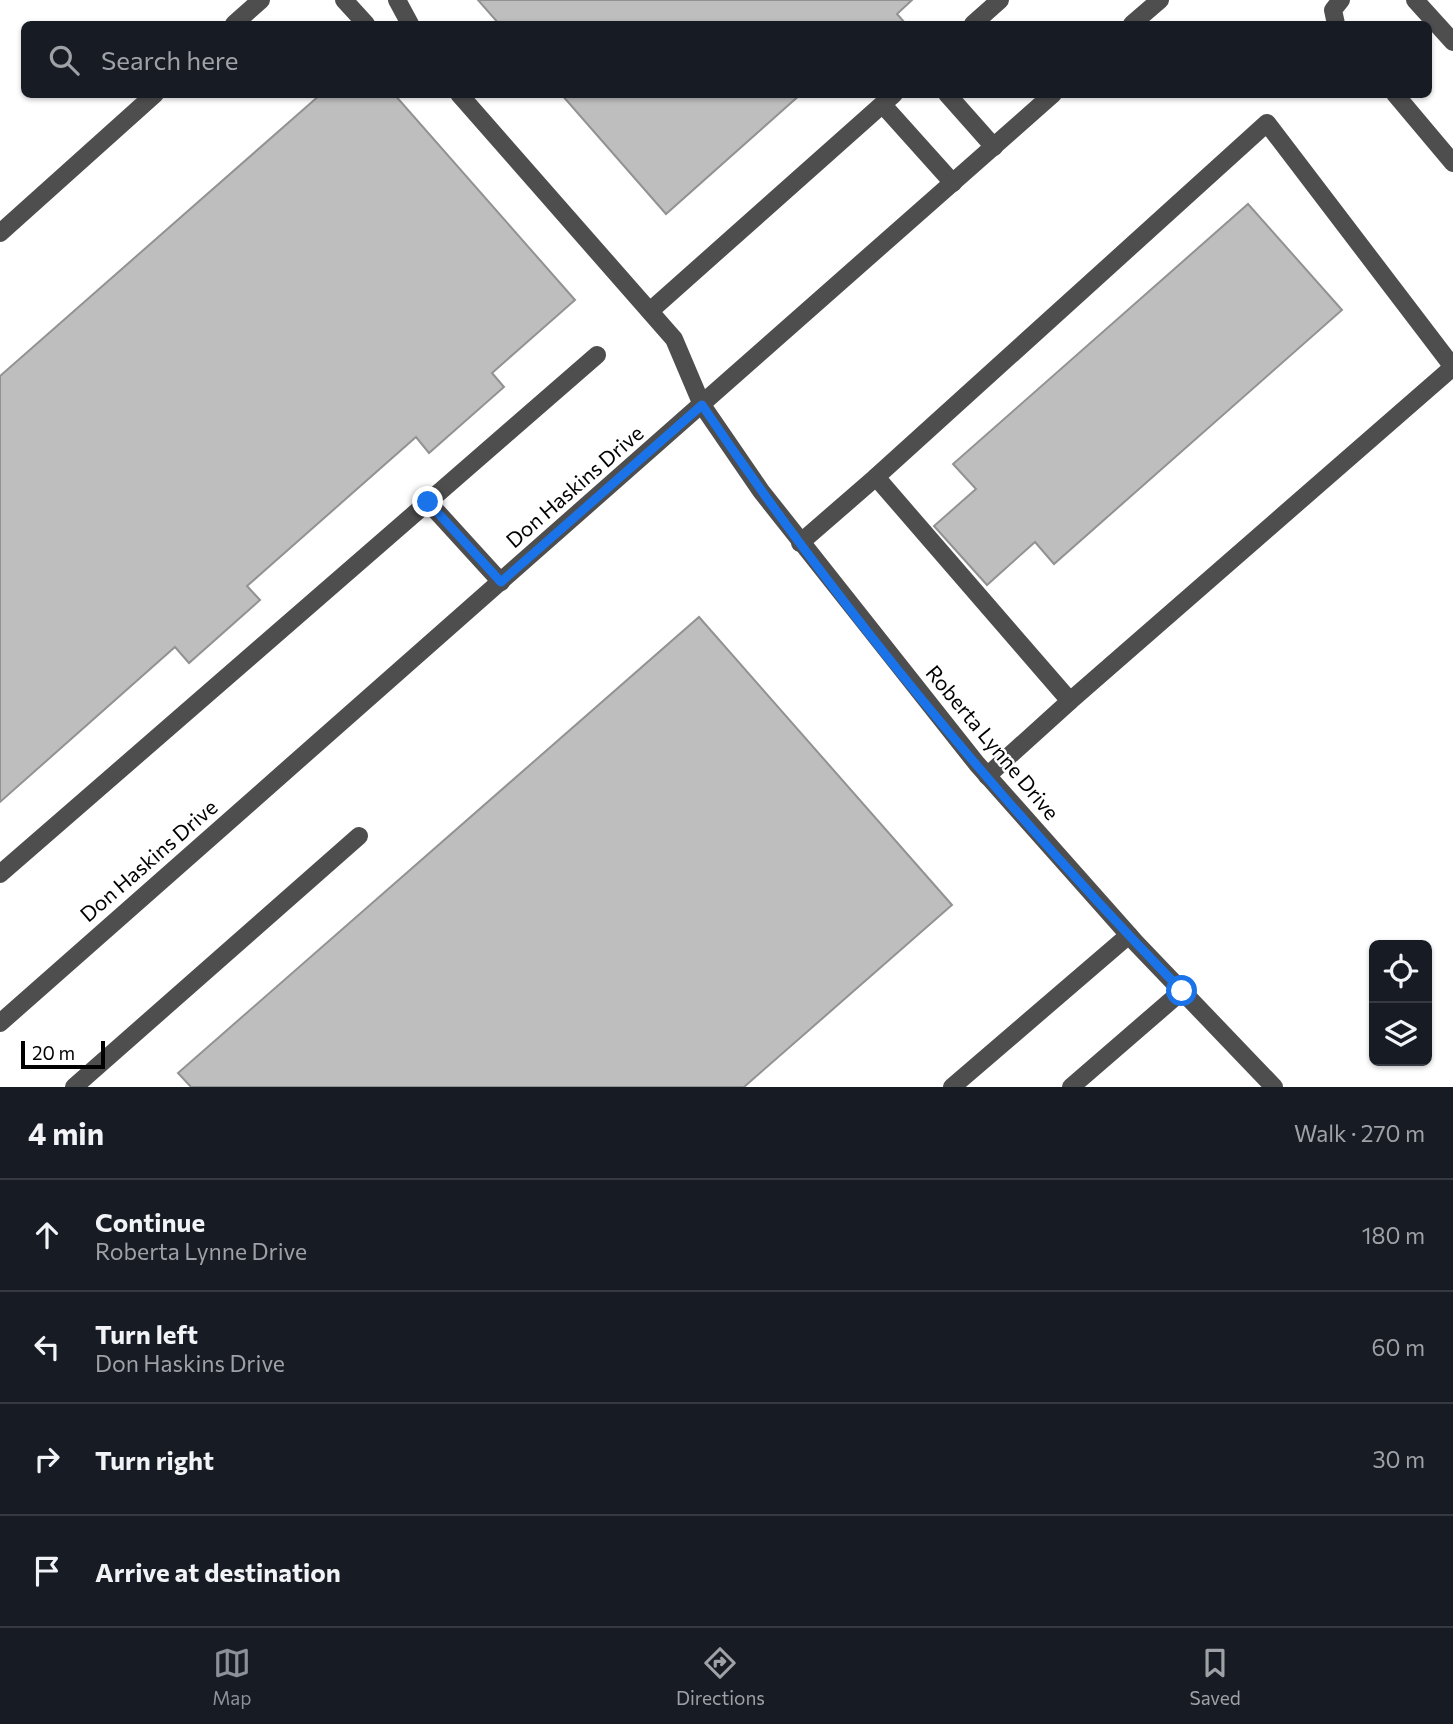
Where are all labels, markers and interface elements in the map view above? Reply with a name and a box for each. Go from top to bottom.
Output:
search box [21,21,1432,98]
icon: search [45,41,83,79]
text: Search here [101,44,239,75]
street label: Don Haskins Drive [500,420,648,552]
route end [412,486,443,517]
street label: Roberta Lynne Drive [921,660,1065,824]
street label: Don Haskins Drive [74,794,222,926]
map controls [1369,940,1432,1066]
button: locate [1369,940,1432,1003]
route start [1166,975,1197,1006]
button: layers [1369,1003,1432,1066]
scale bar [21,1038,105,1070]
text: 20 m [32,1041,75,1064]
text: 4 min [28,1114,104,1151]
text: Walk · 270 m [1294,1119,1425,1147]
text: Continue [95,1206,205,1237]
icon: ahead [28,1216,66,1254]
text: 180 m [1362,1221,1425,1249]
text: Roberta Lynne Drive [95,1237,307,1265]
text: Turn left [95,1318,198,1349]
icon: left [28,1328,66,1366]
text: 60 m [1372,1333,1425,1361]
text: Don Haskins Drive [95,1349,285,1377]
icon: right [28,1440,66,1478]
text: Turn right [95,1444,214,1475]
text: 30 m [1372,1445,1425,1473]
icon: arrive [28,1552,66,1590]
text: Arrive at destination [95,1556,341,1587]
tab: Map [212,1644,251,1709]
tab: Directions [676,1644,765,1709]
tab: Saved [1189,1644,1241,1709]

